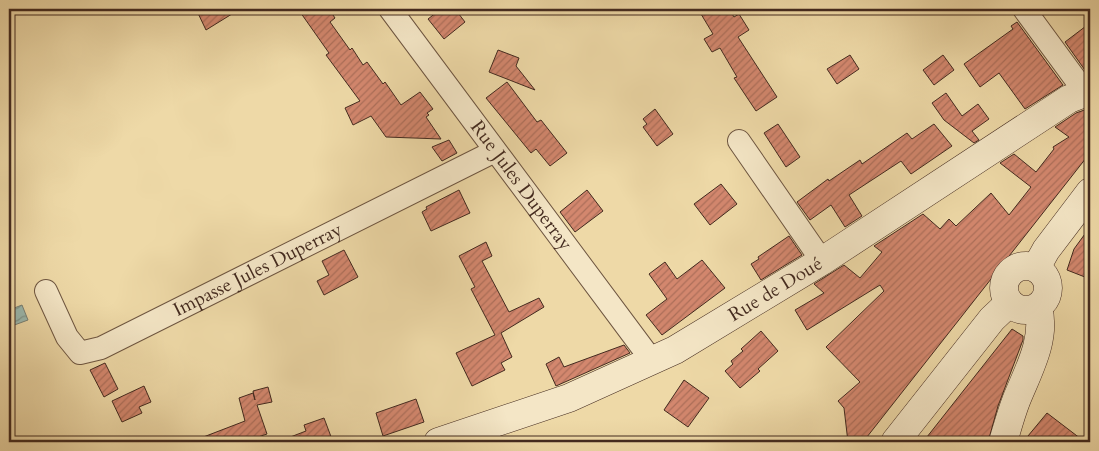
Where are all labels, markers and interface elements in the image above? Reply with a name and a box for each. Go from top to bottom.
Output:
street label: Rue Jules Duperray [464,115,578,256]
street label: Impasse Jules Duperray [169,216,347,323]
street label: Rue de Doué [723,251,828,328]

